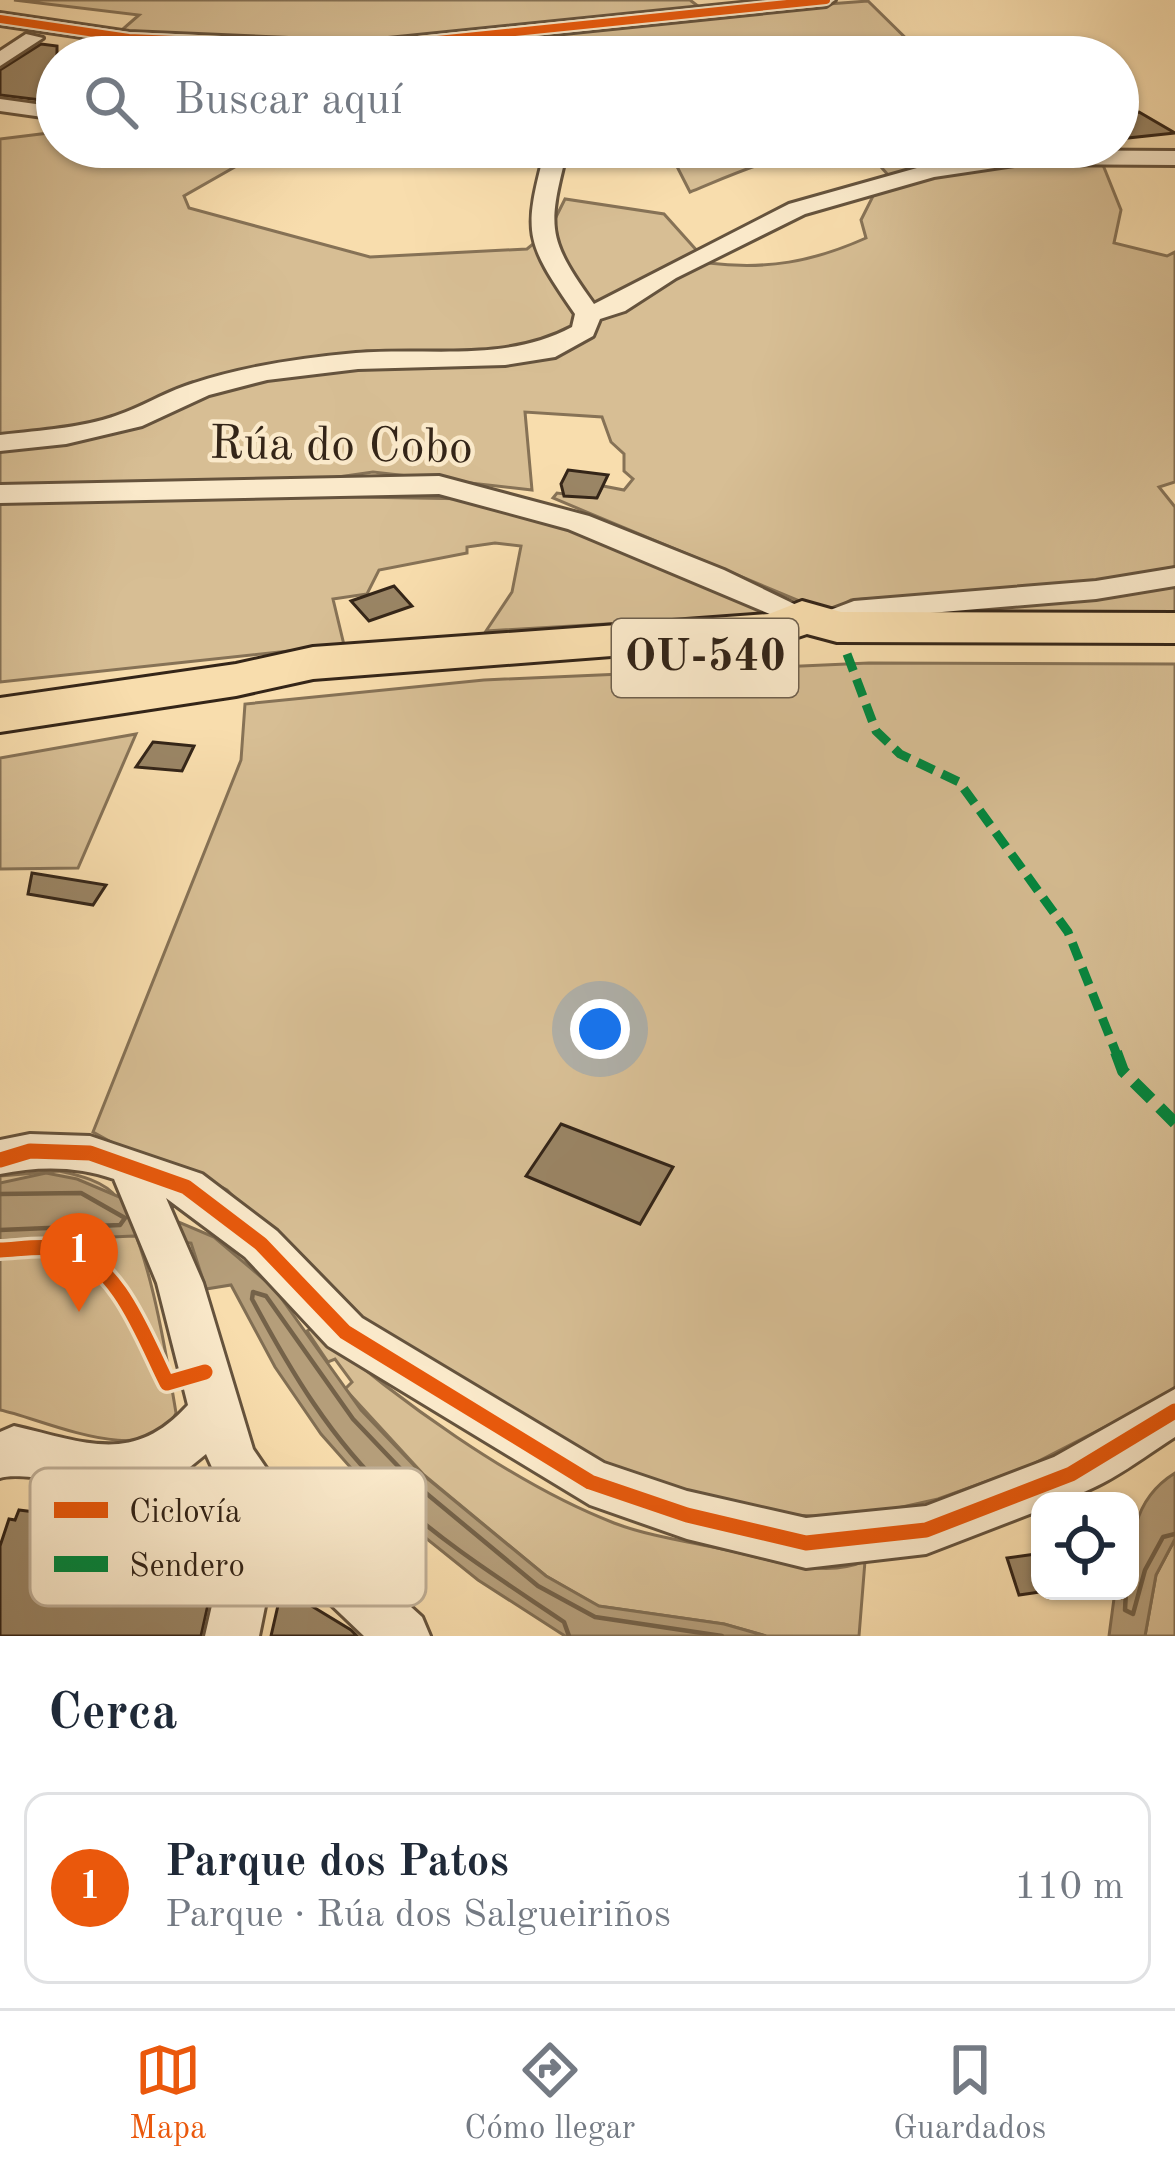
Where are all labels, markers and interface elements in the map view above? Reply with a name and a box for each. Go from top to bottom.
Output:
search box [36,36,1139,168]
icon: search [78,69,144,135]
text: Buscar aquí [174,79,403,124]
street label: Rúa do Cobo [209,421,473,473]
road number: OU-540 [612,619,798,697]
your location [570,999,630,1059]
pin: 1 [40,1213,118,1312]
legend [30,1468,426,1606]
map controls [1031,1492,1139,1600]
button: locate [1031,1492,1139,1600]
text: Ciclovía [129,1497,241,1530]
text: Sendero [129,1551,245,1584]
text: Cerca [48,1689,178,1740]
text: Parque dos Patos [165,1841,509,1886]
text: 1 [79,1868,101,1907]
text: 110 m [1014,1868,1124,1907]
text: Parque · Rúa dos Salgueiriños [165,1896,671,1935]
tab: Mapa [129,2037,206,2150]
tab: Cómo llegar [464,2037,635,2150]
tab: Guardados [893,2037,1046,2150]

